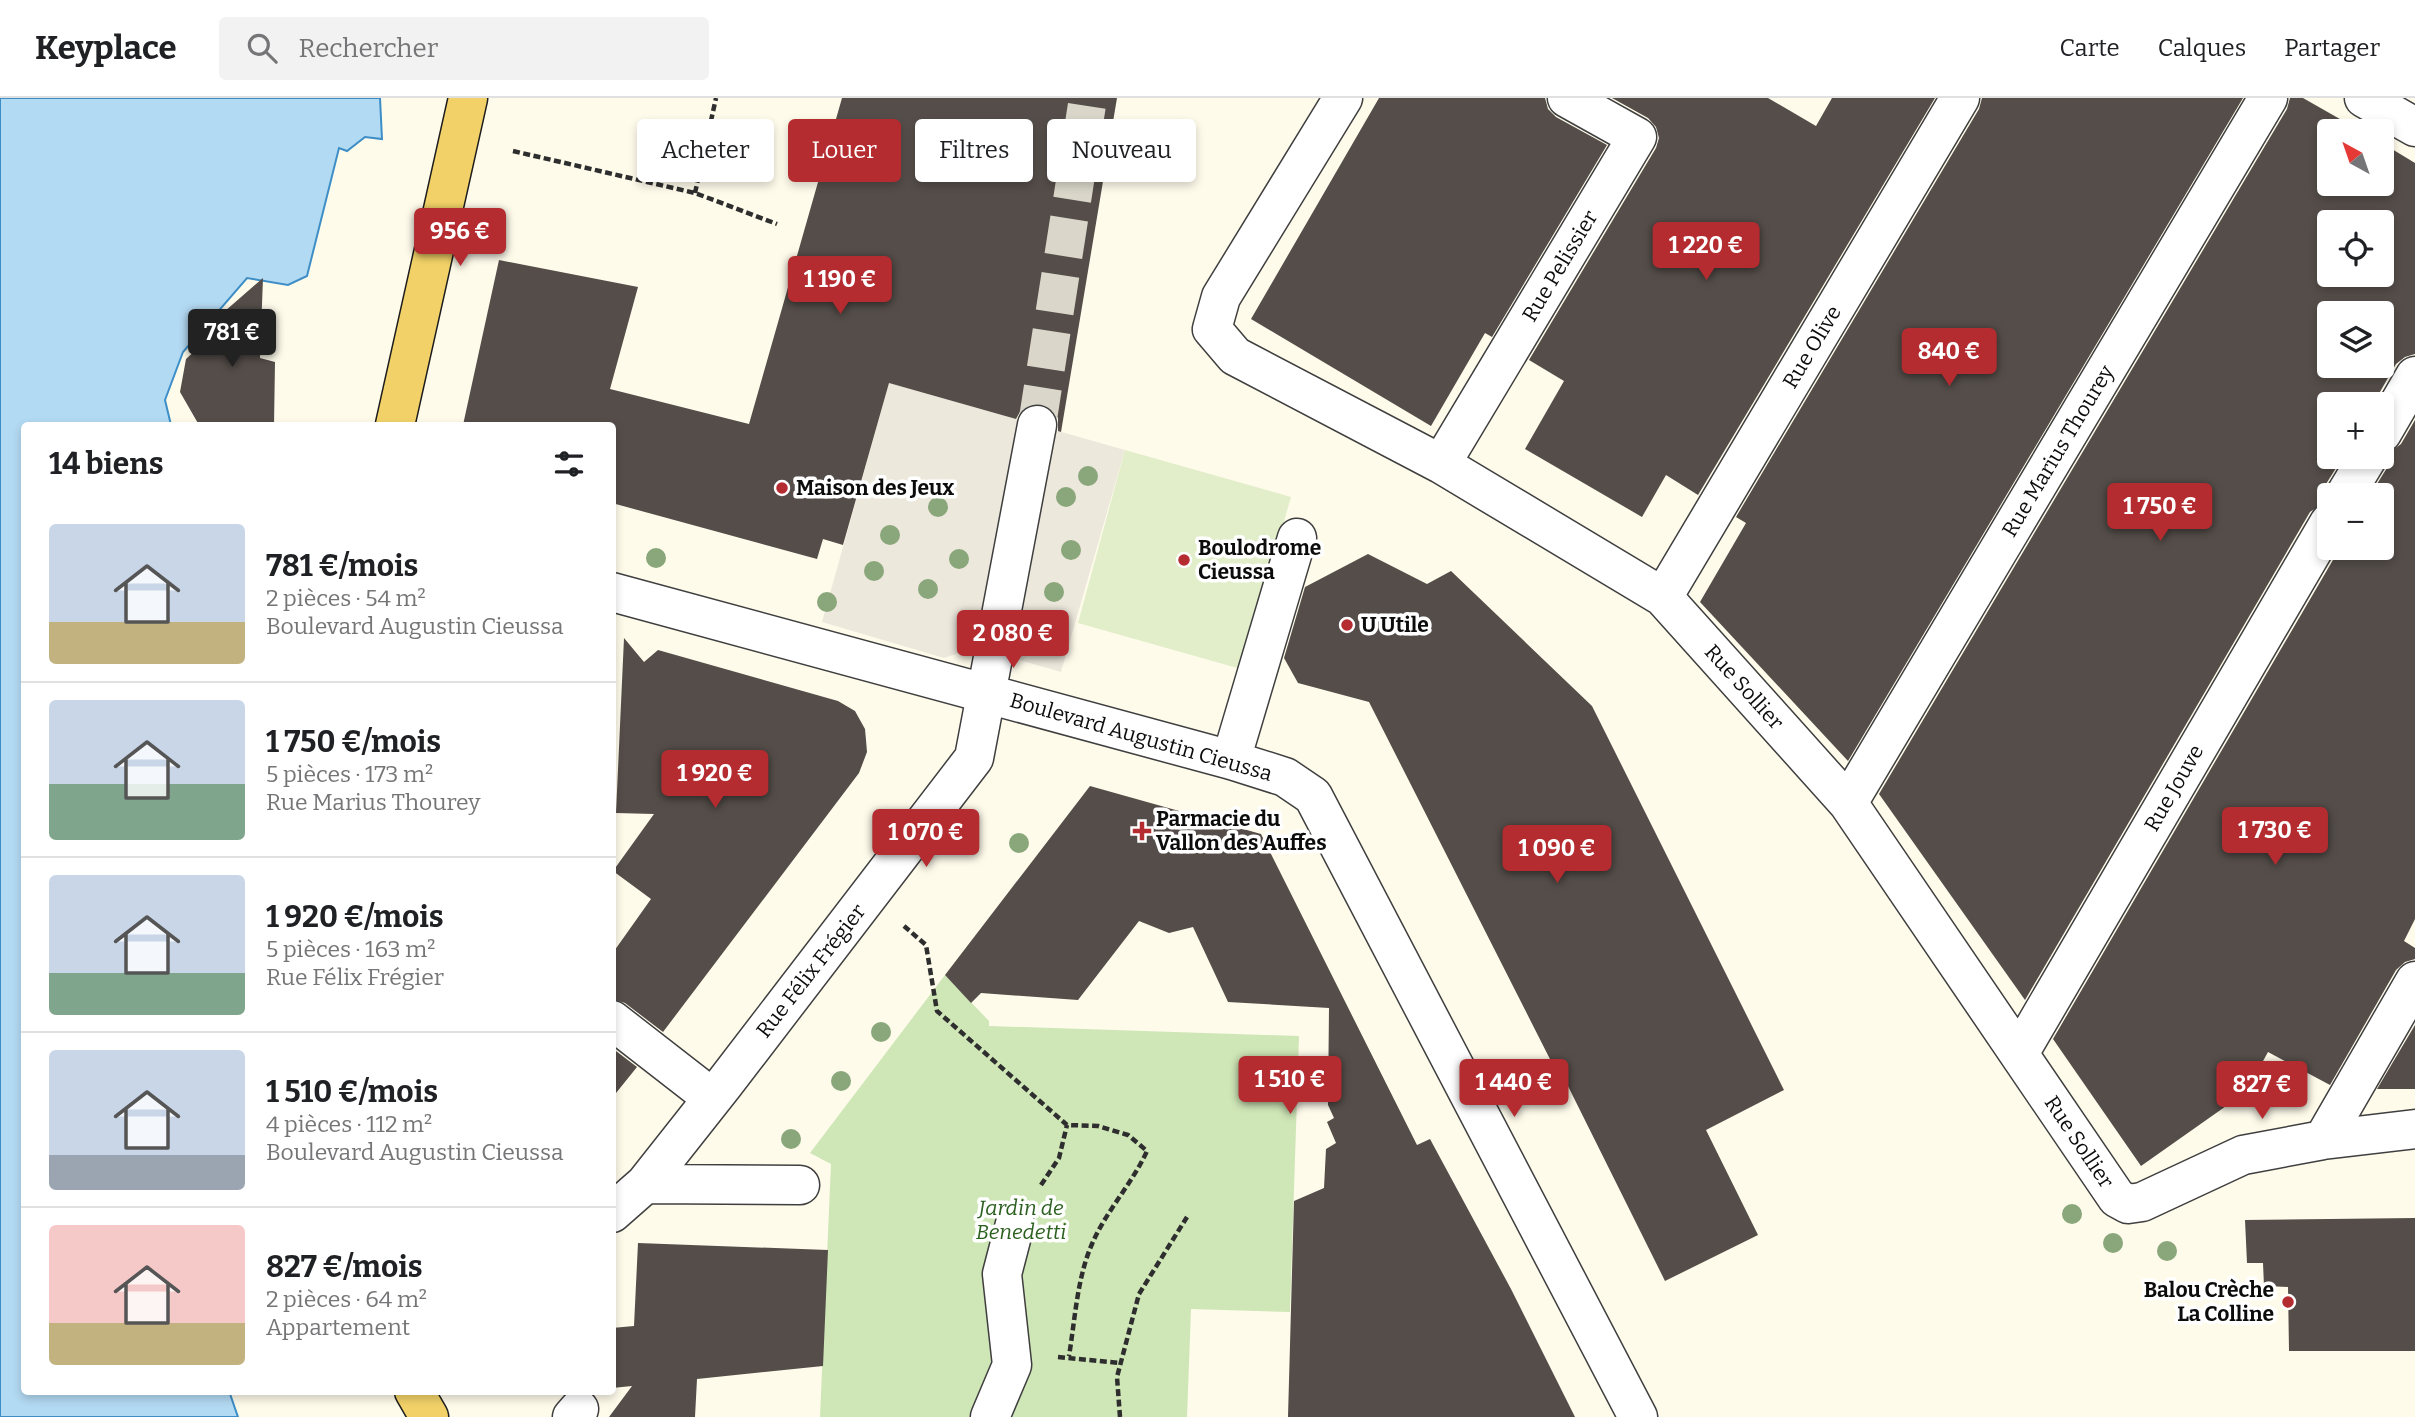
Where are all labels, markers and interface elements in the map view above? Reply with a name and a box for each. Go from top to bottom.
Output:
search box [219,17,709,80]
text: Keyplace [35,28,177,68]
icon: search [243,29,281,67]
text: Rechercher [299,33,438,64]
text: Carte [2060,34,2120,62]
text: Calques [2158,34,2246,62]
text: Partager [2284,34,2380,62]
chip: Acheter [637,119,774,182]
chip: Louer [788,119,901,182]
chip: Filtres [915,119,1033,182]
chip: Nouveau [1047,119,1196,182]
north arrow [2317,119,2394,196]
map controls [2317,119,2394,560]
street label: Rue Pelissier [1517,206,1603,326]
pin: 956 € [411,208,509,268]
button: locate [2317,210,2394,287]
text: 956 € [430,217,490,245]
pin: 1 220 € [1641,222,1771,282]
text: 1 220 € [1669,231,1743,259]
pin: 1 190 € [775,256,905,316]
text: 1 190 € [804,265,876,293]
street label: Rue Olive [1777,301,1847,393]
button: layers [2317,301,2394,378]
pin: 781 € [183,310,281,369]
text: 781 € [204,318,260,346]
pin: 840 € [1900,328,1998,388]
text: 840 € [1918,337,1980,365]
street label: Rue Marius Thourey [1996,360,2120,542]
button: + [2317,392,2394,469]
icon: filters [550,445,588,483]
text: 14 biens [49,446,163,482]
place label: Maison des Jeux [796,475,954,501]
marker: Maison des Jeux [774,480,790,496]
button: − [2317,483,2394,560]
pin: 1 750 € [2095,484,2225,543]
text: 1 750 € [2123,492,2197,520]
place label: Boulodrome Cieussa [1198,535,1321,585]
text: 781 €/mois [266,548,418,584]
icon: home [105,552,189,636]
marker: Boulodrome Cieussa [1176,552,1192,568]
text: 2 pièces · 54 m² [266,584,426,612]
pin: 2 080 € [948,610,1078,670]
text: Boulevard Augustin Cieussa [266,612,564,640]
place label: U Utile [1361,612,1429,638]
marker: U Utile [1339,617,1355,633]
text: 2 080 € [973,619,1053,647]
street label: Rue Sollier [1699,639,1789,735]
street label: Boulevard Augustin Cieussa [1007,687,1276,787]
text: 1 750 €/mois [266,724,441,760]
icon: home [105,728,189,812]
street label: Rue Jouve [2139,740,2209,836]
pin: 1 920 € [650,750,780,810]
text: 1 920 € [677,759,753,787]
text: 5 pièces · 173 m² [266,760,433,788]
text: Rue Marius Thourey [266,788,480,816]
place label: Parmacie du Vallon des Auffes [1156,806,1327,856]
pin: 1 730 € [2210,808,2340,867]
pin: 1 070 € [861,810,991,869]
text: 1 730 € [2238,816,2312,844]
text: 1 070 € [888,818,964,846]
marker: Parmacie du Vallon des Auffes [1134,823,1150,839]
pin: 1 090 € [1492,826,1622,885]
text: 1 090 € [1518,834,1596,862]
text: 1 920 €/mois [266,899,444,935]
street label: Rue Félix Frégier [751,899,871,1043]
icon: home [105,903,189,987]
text: 5 pièces · 163 m² [266,935,435,963]
text: Rue Félix Frégier [266,963,444,991]
pin: 1 510 € [1225,1056,1355,1116]
pin: 1 440 € [1449,1060,1579,1119]
pin: 827 € [2213,1062,2311,1121]
text: 1 510 € [1254,1065,1326,1093]
text: 1 440 € [1475,1068,1553,1096]
text: 827 € [2232,1070,2292,1098]
text: 1 510 €/mois [266,1074,438,1110]
icon: home [105,1078,189,1162]
street label: Rue Sollier [2039,1091,2119,1193]
text: 4 pièces · 112 m² [266,1110,432,1138]
text: Boulevard Augustin Cieussa [266,1138,564,1166]
park label: Jardin de Benedetti [976,1195,1066,1245]
text: 827 €/mois [266,1249,423,1285]
icon: home [105,1253,189,1337]
place label: Balou Crèche La Colline [2144,1277,2274,1327]
text: 2 pièces · 64 m² [266,1285,427,1313]
marker: Balou Crèche La Colline [2280,1294,2296,1310]
text: Appartement [266,1313,410,1341]

